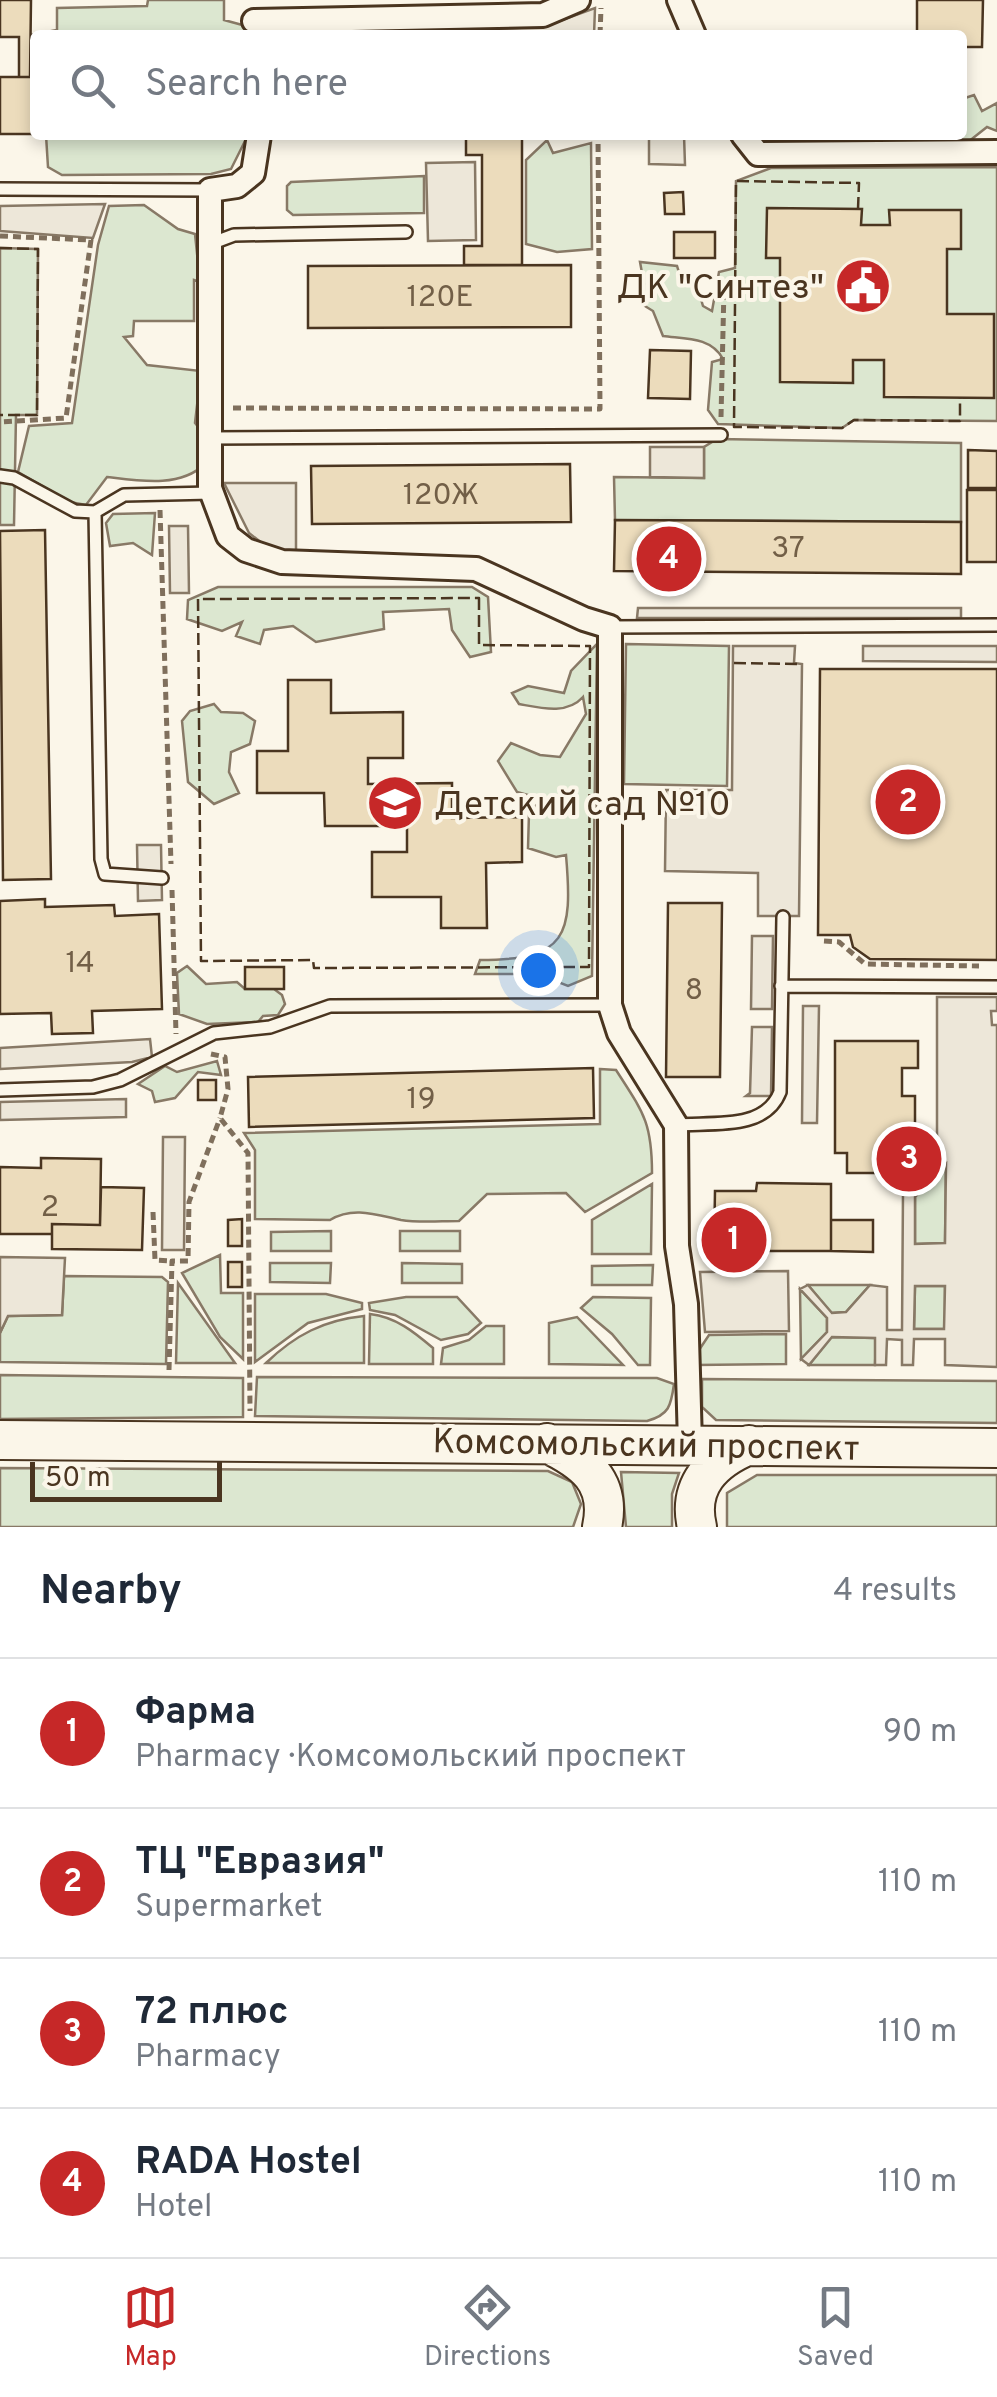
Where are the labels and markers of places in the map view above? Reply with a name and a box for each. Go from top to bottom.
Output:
public building icon: ДК "Синтез" [833,256,893,316]
place label: ДК "Синтез" [617,267,824,311]
pin: 4 [636,522,702,596]
pin: 2 [876,764,940,840]
school or university icon: Детский сад №10 [365,773,425,833]
place label: Детский сад №10 [434,784,731,828]
pin: 3 [876,1122,942,1196]
pin: 1 [702,1202,766,1278]

